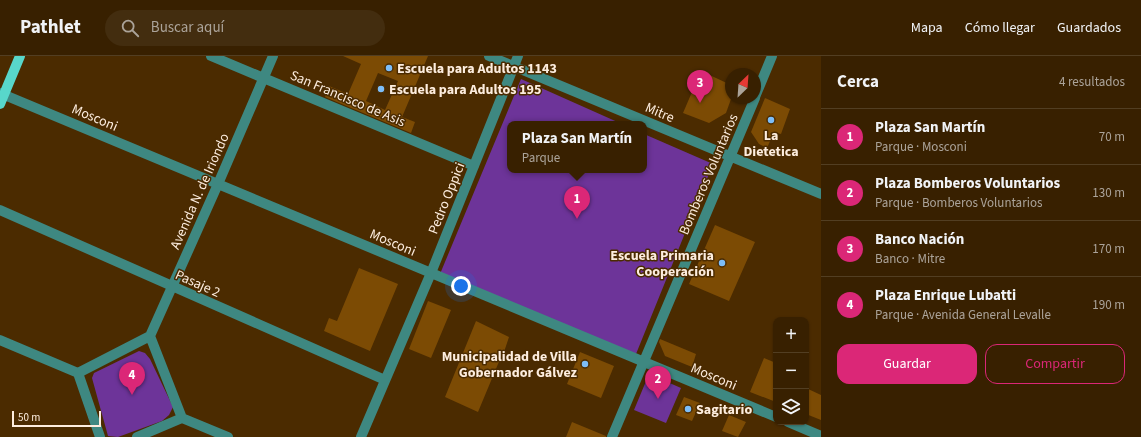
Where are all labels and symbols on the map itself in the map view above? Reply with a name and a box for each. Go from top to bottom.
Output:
place label: Escuela para Adultos 1143 [397,59,557,79]
marker: Escuela para Adultos 1143 [384,63,394,73]
street label: San Francisco de Asis [287,66,409,132]
north arrow [725,68,761,104]
pin: 3 [687,70,713,103]
place label: Escuela para Adultos 195 [389,80,541,100]
marker: Escuela para Adultos 195 [376,84,386,94]
street label: Mitre [642,98,677,128]
street label: Mosconi [68,99,121,137]
street label: Bomberos Voluntarios [674,111,744,238]
marker: La Dietetica [766,115,776,125]
place label: La Dietetica [743,126,799,162]
street label: Avenida N. de Iriondo [165,130,234,253]
street label: Pedro Oppici [424,160,470,237]
pin: 1 [564,186,590,219]
street label: Mosconi [366,224,419,262]
place label: Escuela Primaria Cooperación [610,246,714,282]
marker: Escuela Primaria Cooperación [717,258,727,268]
street label: Pasaje 2 [172,265,223,303]
your location [451,276,471,296]
place label: Municipalidad de Villa Gobernador Gálvez [442,347,578,383]
street label: Mosconi [687,358,740,396]
marker: Municipalidad de Villa Gobernador Gálvez [580,359,590,369]
pin: 4 [119,362,145,395]
pin: 2 [645,366,671,399]
place label: Sagitario [696,400,752,420]
marker: Sagitario [683,404,693,414]
scale bar [12,409,101,428]

